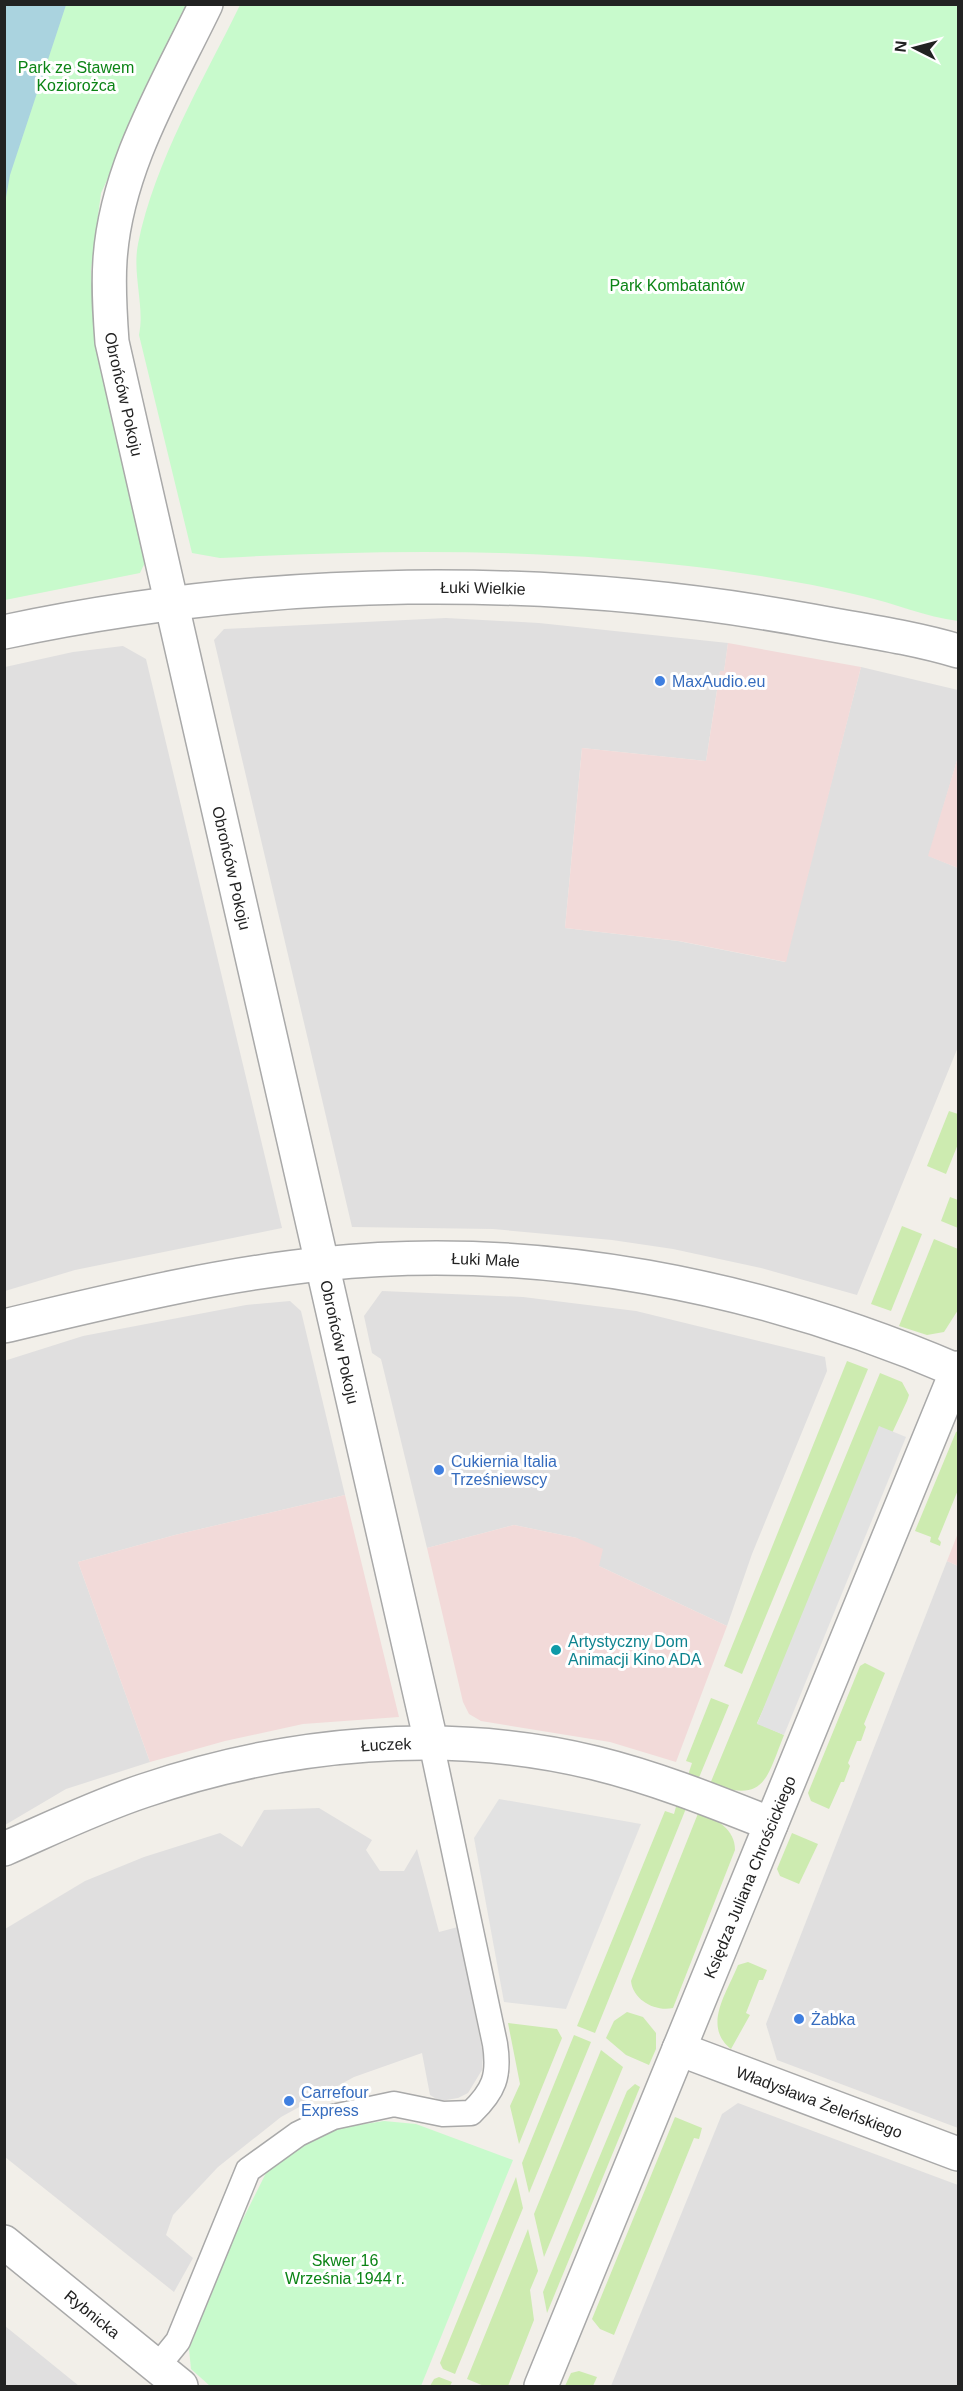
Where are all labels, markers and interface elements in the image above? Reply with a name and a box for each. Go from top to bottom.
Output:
north arrow [885,18,945,78]
text: N [892,40,910,53]
park label: Park ze Stawem Koziorożca [18,59,134,94]
park label: Park Kombatantów [609,277,745,294]
street label: Obrońców Pokoju [102,332,146,458]
street label: Łuki Wielkie [440,579,526,598]
place label: MaxAudio.eu [672,673,765,690]
marker: MaxAudio.eu [653,674,667,688]
street label: Obrońców Pokoju [209,805,254,932]
street label: Łuki Małe [451,1250,520,1270]
street label: Obrońców Pokoju [317,1279,362,1406]
place label: Cukiernia Italia Trześniewscy [451,1453,557,1488]
marker: Cukiernia Italia Trześniewscy [432,1463,446,1477]
place label: Artystyczny Dom Animacji Kino ADA [568,1633,702,1668]
marker: Artystyczny Dom Animacji Kino ADA [549,1643,563,1657]
street label: Łuczek [360,1735,413,1755]
street label: Księdza Juliana Chrościckiego [701,1773,799,1981]
place label: Żabka [811,2010,856,2028]
marker: Żabka [792,2012,806,2026]
street label: Władysława Żeleńskiego [734,2063,905,2141]
place label: Carrefour Express [301,2084,369,2119]
marker: Carrefour Express [282,2094,296,2108]
park label: Skwer 16 Września 1944 r. [285,2252,405,2287]
street label: Rybnicka [61,2287,123,2342]

